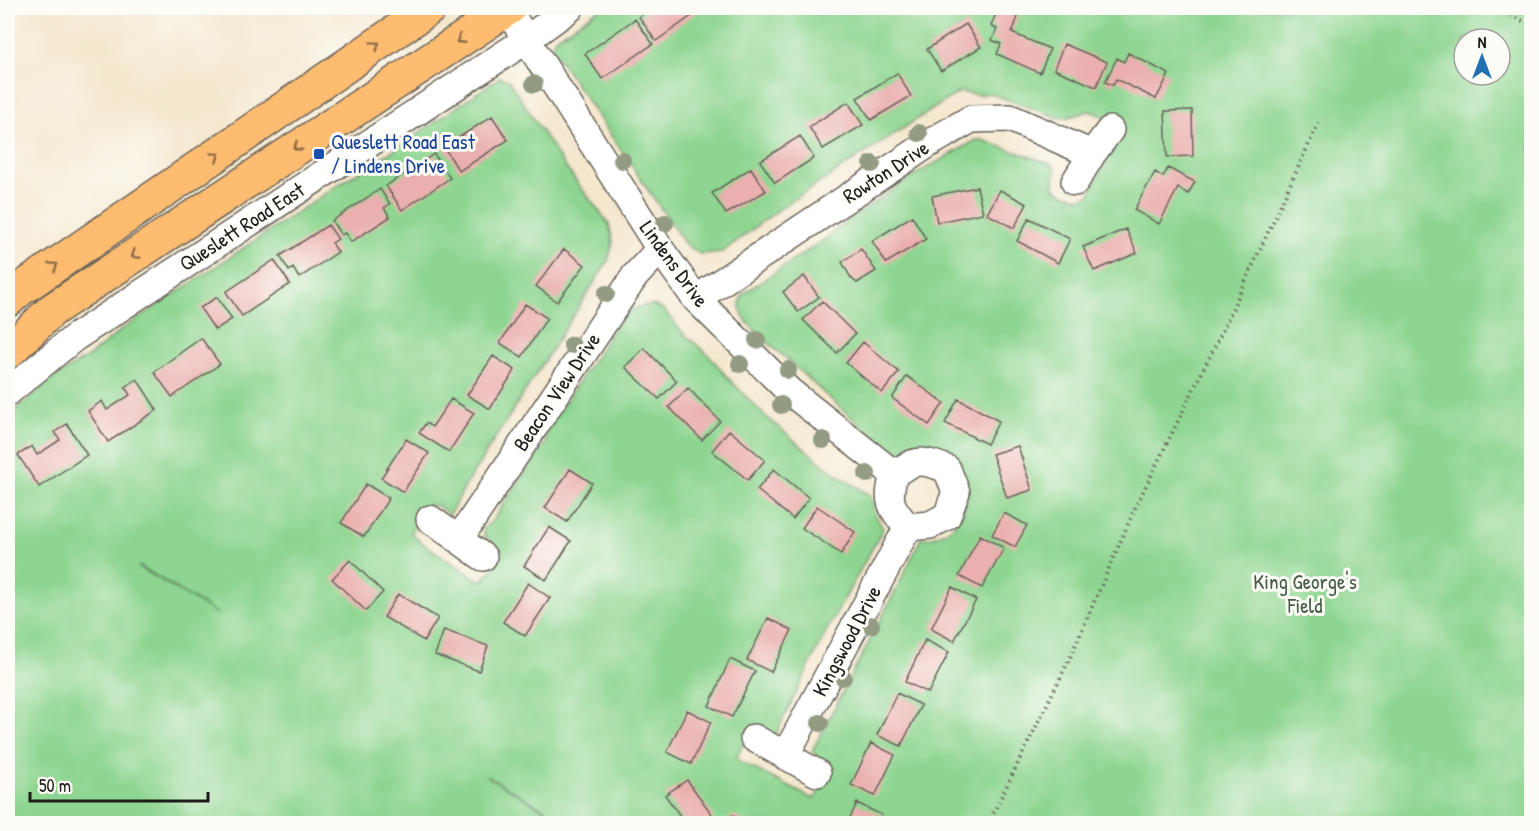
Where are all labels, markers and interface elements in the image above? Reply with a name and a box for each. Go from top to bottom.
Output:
north arrow [1452,27,1512,87]
text: N [1478,31,1487,53]
one-way arrow [456,32,466,44]
one-way arrow [369,41,380,52]
place label: Queslett Road East / Lindens Drive [331,127,476,180]
street label: Rowton Drive [837,133,934,210]
one-way arrow [293,140,304,151]
marker: Queslett Road East / Lindens Drive [312,147,326,161]
one-way arrow [209,152,220,163]
street label: Queslett Road East [173,175,311,278]
street label: Lindens Drive [633,215,716,313]
one-way arrow [130,248,141,259]
one-way arrow [48,262,59,273]
street label: Beacon View Drive [506,327,607,457]
park label: King George's Field [1253,567,1357,620]
street label: Kingswood Drive [805,580,888,701]
scale bar [30,765,208,803]
text: 50 m [39,773,71,798]

